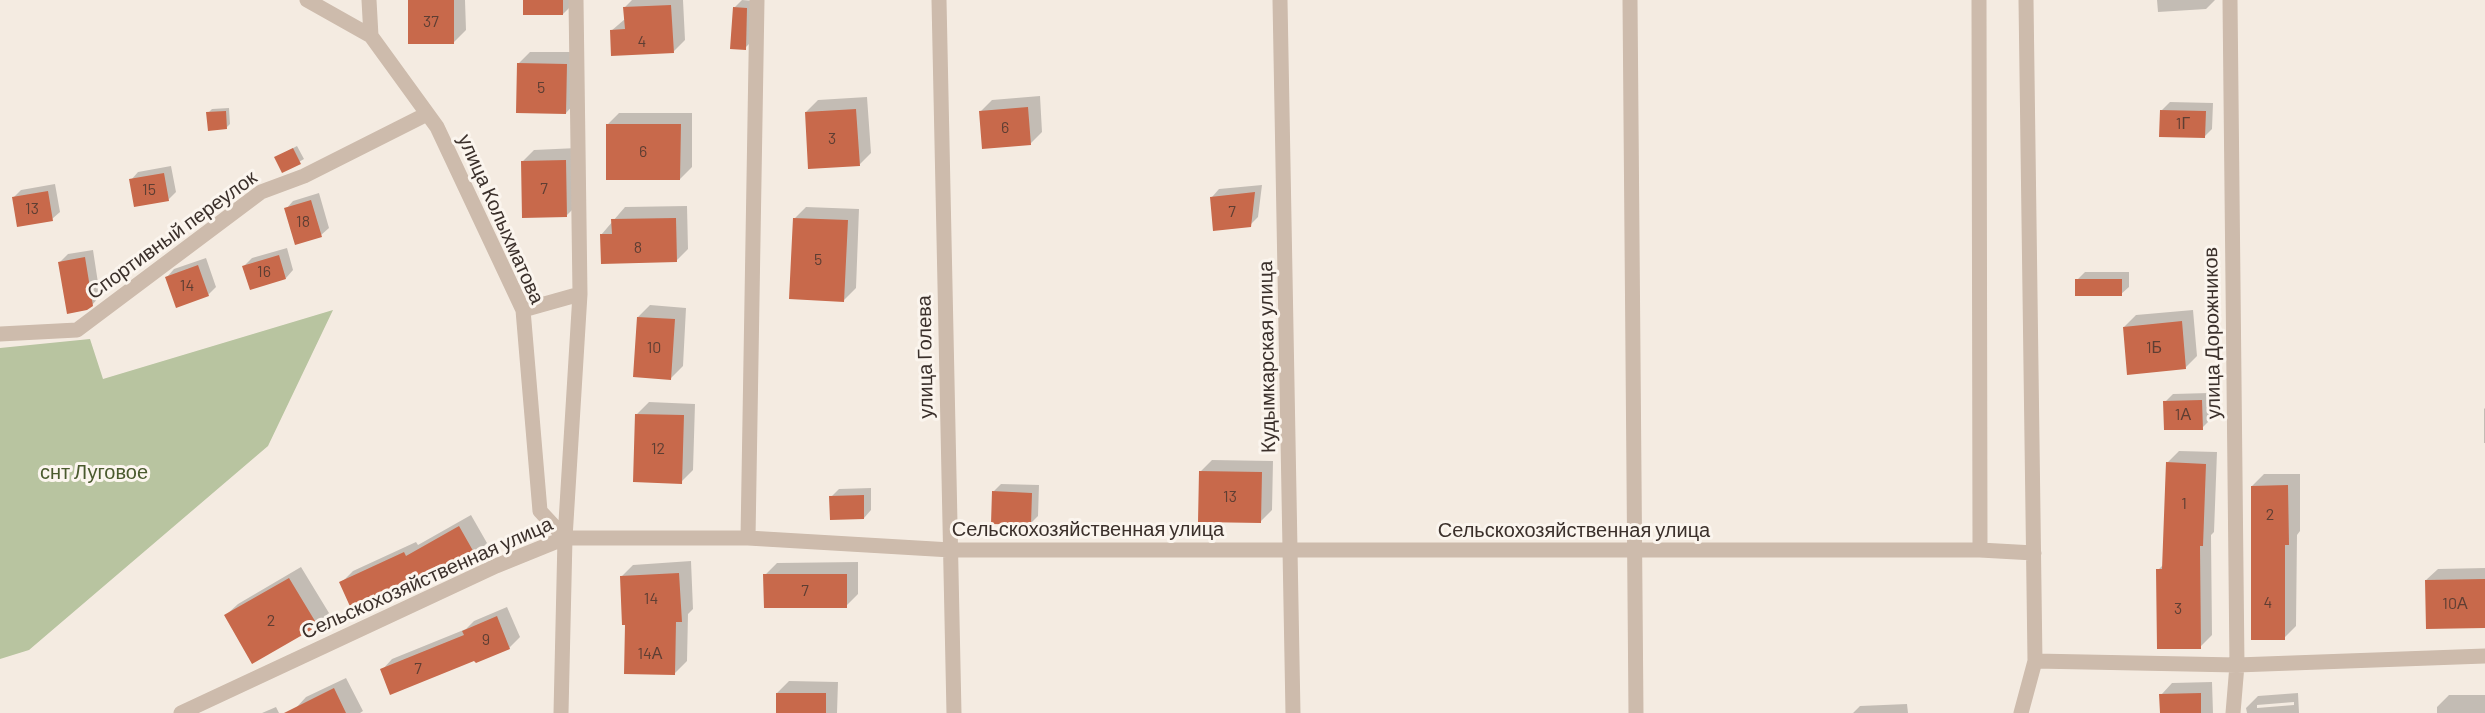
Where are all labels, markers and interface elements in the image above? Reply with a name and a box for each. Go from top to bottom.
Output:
house number: 37 [423,12,439,32]
house number: 4 [638,32,646,52]
house number: 5 [537,78,545,98]
house number: 1Г [2176,114,2190,134]
house number: 6 [1001,118,1009,138]
house number: 3 [828,129,836,149]
street label: улица Колыхматова [453,130,549,308]
house number: 6 [639,142,647,162]
street label: Спортивный переулок [82,165,262,305]
house number: 7 [540,179,548,199]
house number: 15 [142,180,156,200]
house number: 13 [25,199,39,219]
house number: 7 [1228,202,1236,222]
house number: 18 [296,212,310,232]
house number: 8 [634,238,642,258]
street label: улица Дорожников [2198,247,2226,419]
house number: 5 [814,250,822,270]
street label: Кудымкарская улица [1253,261,1281,453]
house number: 16 [257,262,271,282]
house number: 14 [180,276,194,296]
street label: улица Голева [912,295,938,419]
house number: 10 [647,338,661,358]
house number: 1Б [2146,338,2162,358]
house number: 1А [2175,405,2191,425]
house number: 12 [651,439,665,459]
park label: снт Луговое [40,460,148,484]
house number: 13 [1223,487,1237,507]
house number: 1 [2181,494,2187,514]
house number: 2 [2266,505,2274,525]
street label: Сельскохозяйственная улица [298,512,556,644]
street label: Сельскохозяйственная улица [952,517,1224,541]
street label: Сельскохозяйственная улица [1438,518,1710,542]
house number: 7 [801,581,809,601]
house number: 14 [644,589,658,609]
house number: 4 [2264,593,2272,613]
house number: 10А [2442,594,2468,614]
house number: 3 [2174,599,2182,619]
house number: 2 [267,611,275,631]
house number: 9 [482,630,490,650]
house number: 14А [637,644,663,664]
house number: 7 [414,659,422,679]

